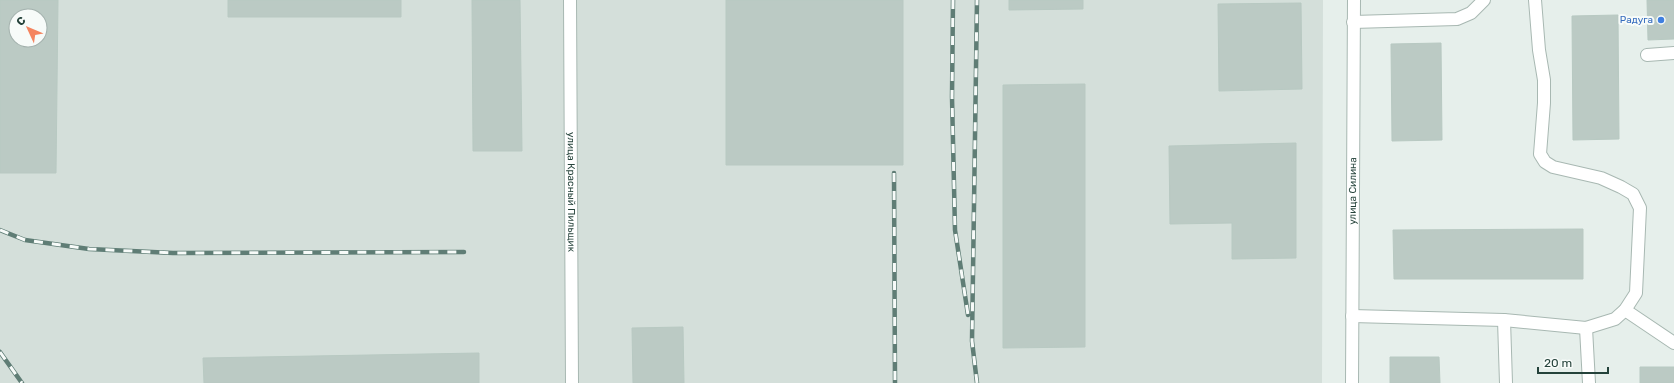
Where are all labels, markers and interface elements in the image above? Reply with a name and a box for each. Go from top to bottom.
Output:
north arrow [8,8,48,48]
text: С [14,14,29,29]
place label: Радуга [1620,14,1653,26]
marker: Радуга [1656,15,1666,25]
street label: улица Красный Пильщик [565,132,577,253]
street label: улица Силина [1347,157,1359,225]
scale bar [1538,349,1608,375]
text: 20 m [1544,356,1572,370]

